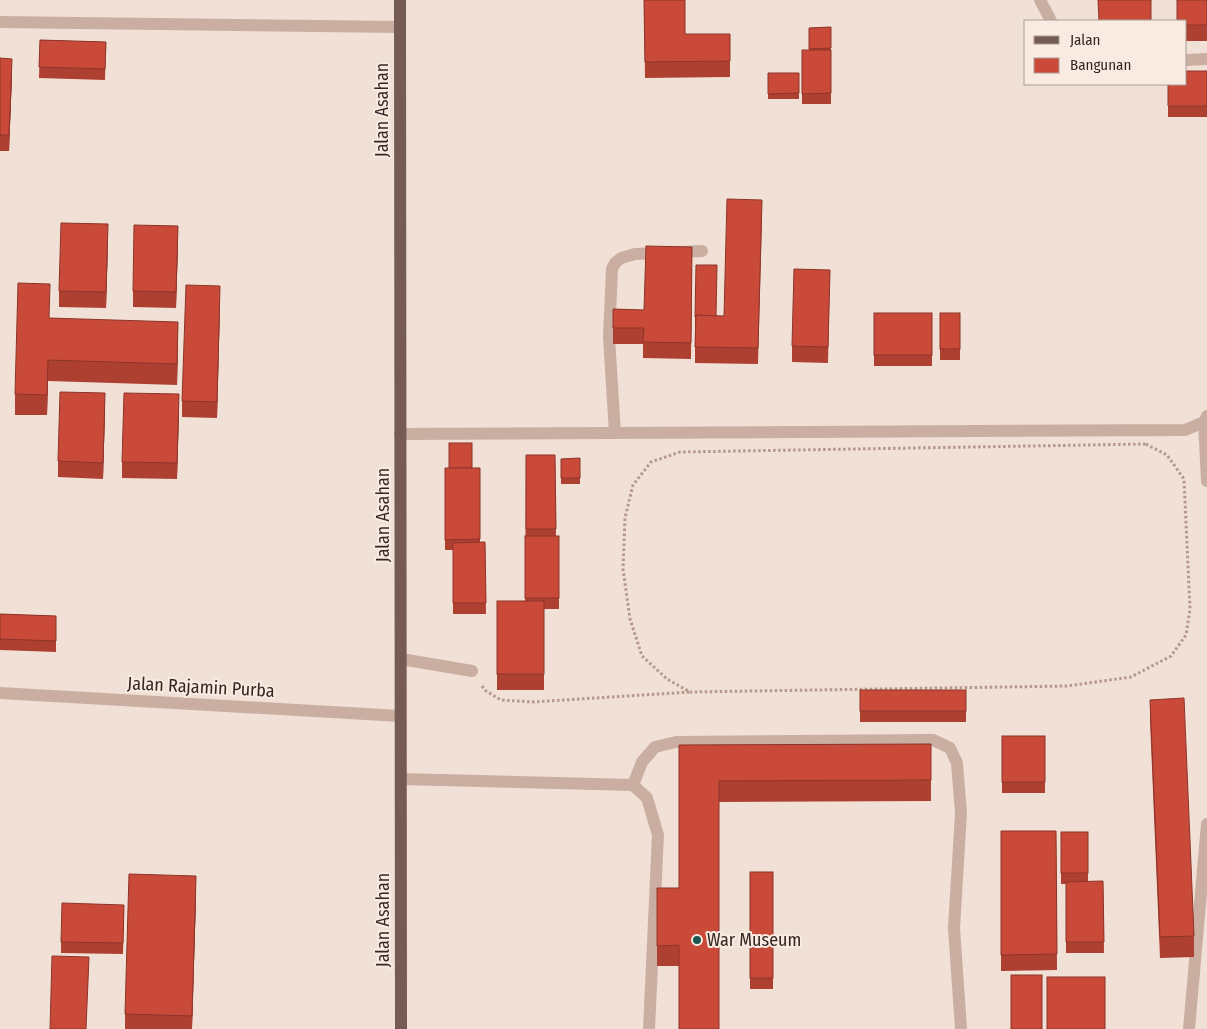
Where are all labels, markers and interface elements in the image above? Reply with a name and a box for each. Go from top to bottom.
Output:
legend [1024,20,1187,85]
text: Jalan [1070,31,1100,49]
text: Bangunan [1070,56,1131,74]
street label: Jalan Asahan [371,63,393,157]
street label: Jalan Asahan [372,468,394,562]
street label: Jalan Rajamin Purba [127,672,275,702]
street label: Jalan Asahan [372,873,394,967]
place label: War Museum [707,929,801,951]
marker: War Museum [691,934,703,946]

